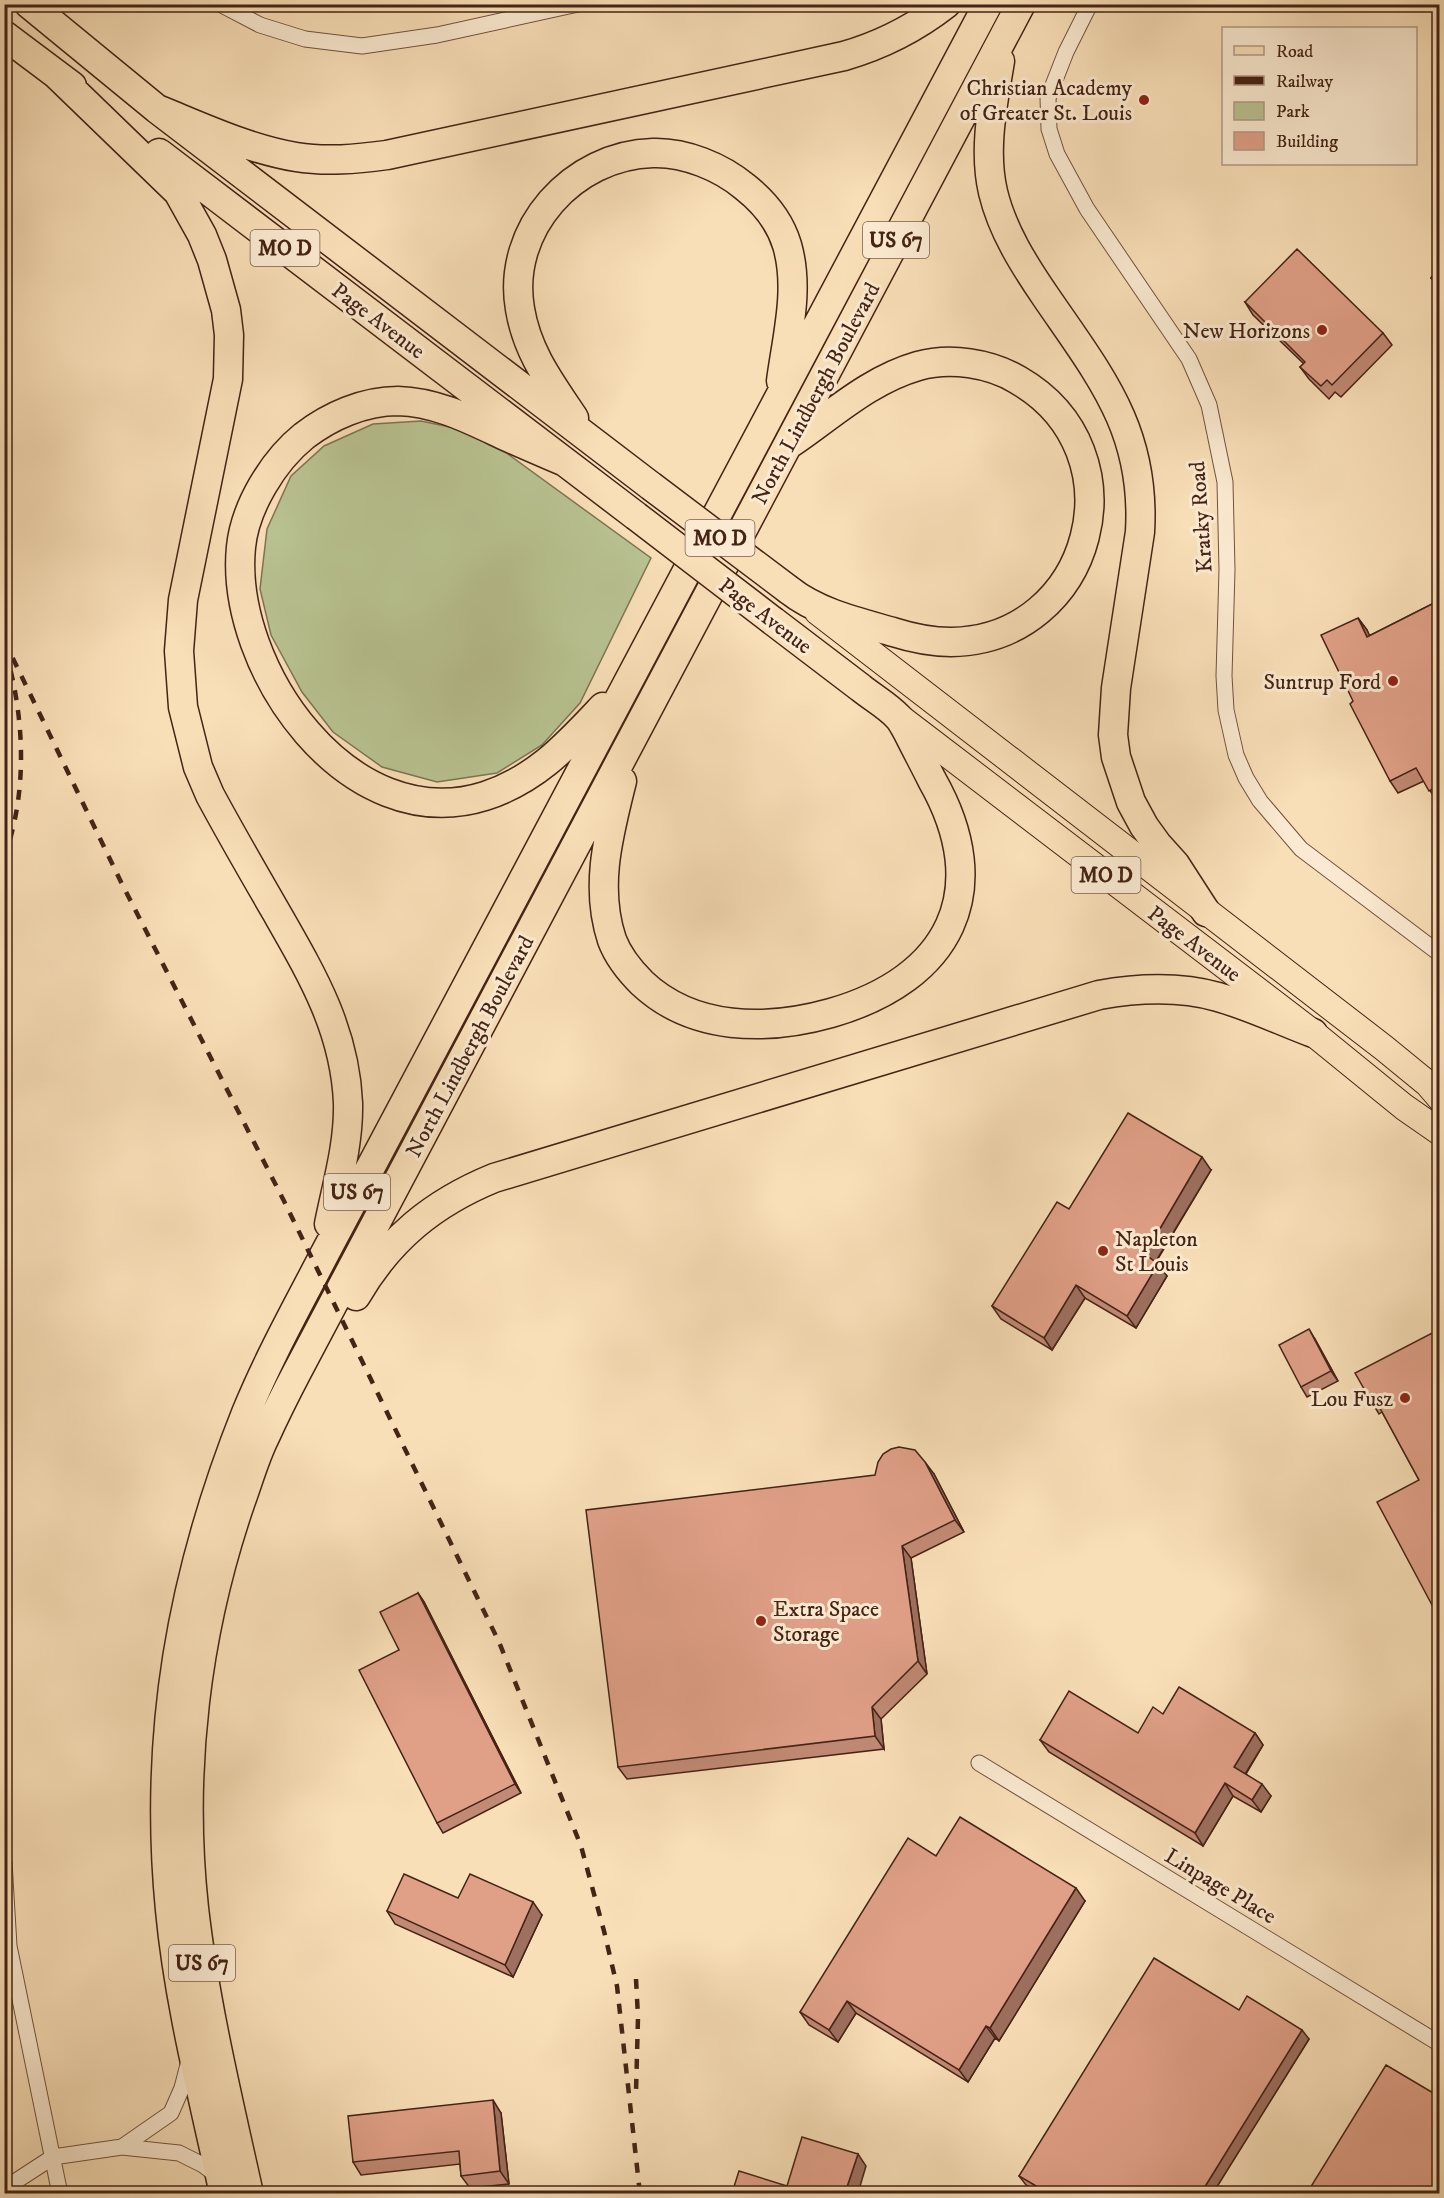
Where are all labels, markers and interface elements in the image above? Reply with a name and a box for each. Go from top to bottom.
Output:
legend [1222,27,1417,165]
text: Road [1276,41,1313,63]
text: Railway [1276,71,1334,93]
place label: Christian Academy of Greater St. Louis [960,75,1133,127]
marker: Christian Academy of Greater St. Louis [1137,93,1151,107]
text: Park [1276,101,1310,123]
text: Building [1276,131,1338,153]
road number: US 67 [863,222,929,258]
road number: MO D [250,230,320,266]
street label: Page Avenue [326,277,430,365]
street label: North Lindbergh Boulevard [746,278,886,509]
place label: New Horizons [1183,318,1310,345]
marker: New Horizons [1315,323,1329,337]
street label: Kratky Road [1184,460,1219,574]
road number: MO D [686,520,754,556]
street label: Page Avenue [713,572,817,660]
place label: Suntrup Ford [1263,669,1381,696]
marker: Suntrup Ford [1386,674,1400,688]
road number: MO D [1072,857,1140,893]
street label: Page Avenue [1142,900,1246,988]
street label: North Lindbergh Boulevard [400,931,540,1162]
road number: US 67 [324,1174,390,1210]
place label: Napleton St Louis [1115,1226,1198,1278]
marker: Napleton St Louis [1096,1244,1110,1258]
place label: Lou Fusz [1311,1386,1393,1413]
marker: Lou Fusz [1398,1391,1412,1405]
place label: Extra Space Storage [773,1596,879,1648]
marker: Extra Space Storage [754,1614,768,1628]
street label: Linpage Place [1160,1842,1281,1930]
road number: US 67 [169,1945,235,1981]

